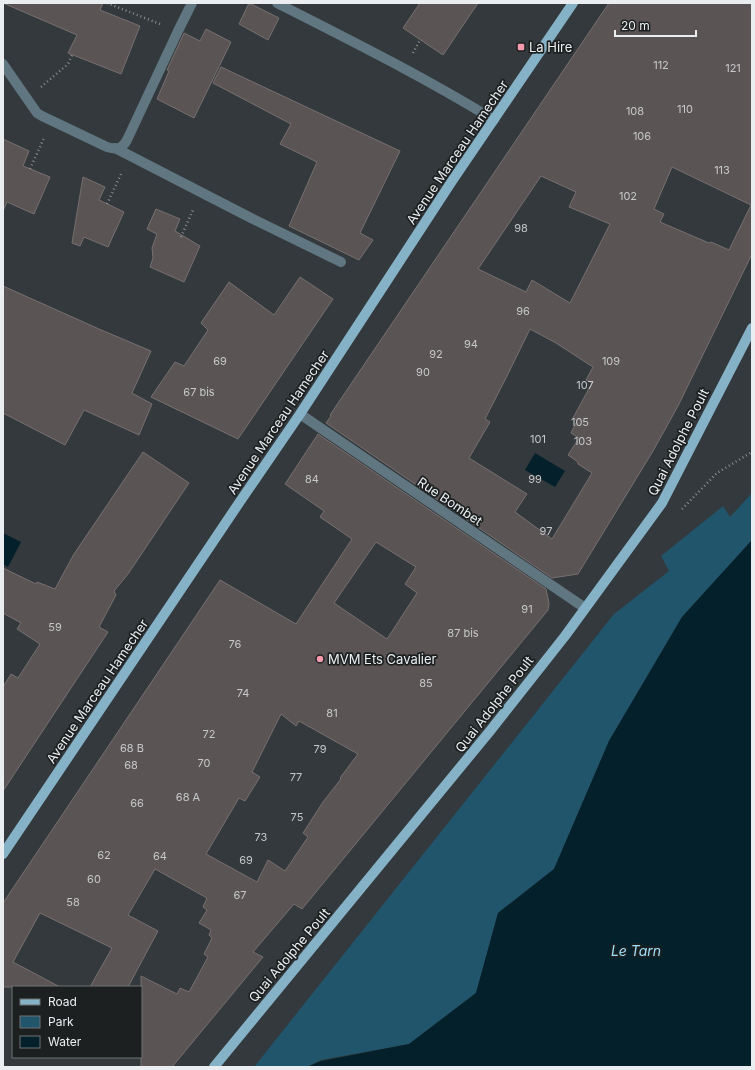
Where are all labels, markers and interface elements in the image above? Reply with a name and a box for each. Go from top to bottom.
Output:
scale bar [615,12,696,38]
text: 20 m [621,18,650,33]
place label: La Hire [529,39,572,55]
marker: La Hire [516,42,526,52]
house number: 112 [653,58,669,72]
house number: 121 [725,61,741,75]
street label: Avenue Marceau Hamecher [403,77,511,227]
house number: 110 [677,102,693,116]
house number: 108 [626,104,644,118]
house number: 106 [633,129,651,143]
house number: 113 [714,163,730,177]
house number: 102 [619,189,637,203]
house number: 98 [514,221,528,235]
house number: 96 [516,304,530,318]
house number: 94 [464,337,478,351]
street label: Avenue Marceau Hamecher [224,347,332,497]
house number: 92 [429,347,443,361]
house number: 69 [213,354,227,368]
house number: 109 [602,354,620,368]
house number: 90 [416,365,430,379]
house number: 107 [576,378,594,392]
house number: 67 bis [183,385,215,399]
street label: Quai Adolphe Poult [644,386,712,498]
house number: 105 [571,415,589,429]
house number: 101 [530,432,546,446]
house number: 103 [574,434,592,448]
house number: 84 [305,472,319,486]
house number: 99 [528,472,542,486]
street label: Rue Bombet [415,473,485,529]
house number: 97 [540,524,552,538]
house number: 91 [521,602,533,616]
street label: Avenue Marceau Hamecher [43,616,151,766]
house number: 59 [48,620,62,634]
house number: 87 bis [447,626,479,640]
house number: 76 [229,637,242,651]
place label: MVM Ets Cavalier [328,651,437,667]
street label: Quai Adolphe Poult [451,653,537,755]
marker: MVM Ets Cavalier [315,654,325,664]
house number: 85 [419,676,433,690]
house number: 74 [237,686,249,700]
house number: 81 [326,706,338,720]
house number: 72 [203,727,215,741]
house number: 68 B [120,741,144,755]
house number: 79 [314,742,327,756]
house number: 70 [198,756,211,770]
house number: 68 [124,758,138,772]
house number: 77 [290,770,302,784]
house number: 68 A [176,790,201,804]
house number: 66 [130,796,144,810]
house number: 75 [291,810,304,824]
house number: 73 [255,830,268,844]
house number: 62 [97,848,111,862]
house number: 64 [153,849,167,863]
house number: 69 [239,853,253,867]
house number: 60 [87,872,101,886]
house number: 67 [233,888,247,902]
house number: 58 [66,895,80,909]
street label: Quai Adolphe Poult [245,905,333,1005]
water label: Le Tarn [611,942,661,959]
legend [12,986,142,1058]
text: Road [48,994,77,1009]
text: Park [48,1014,74,1029]
text: Water [48,1034,82,1049]

